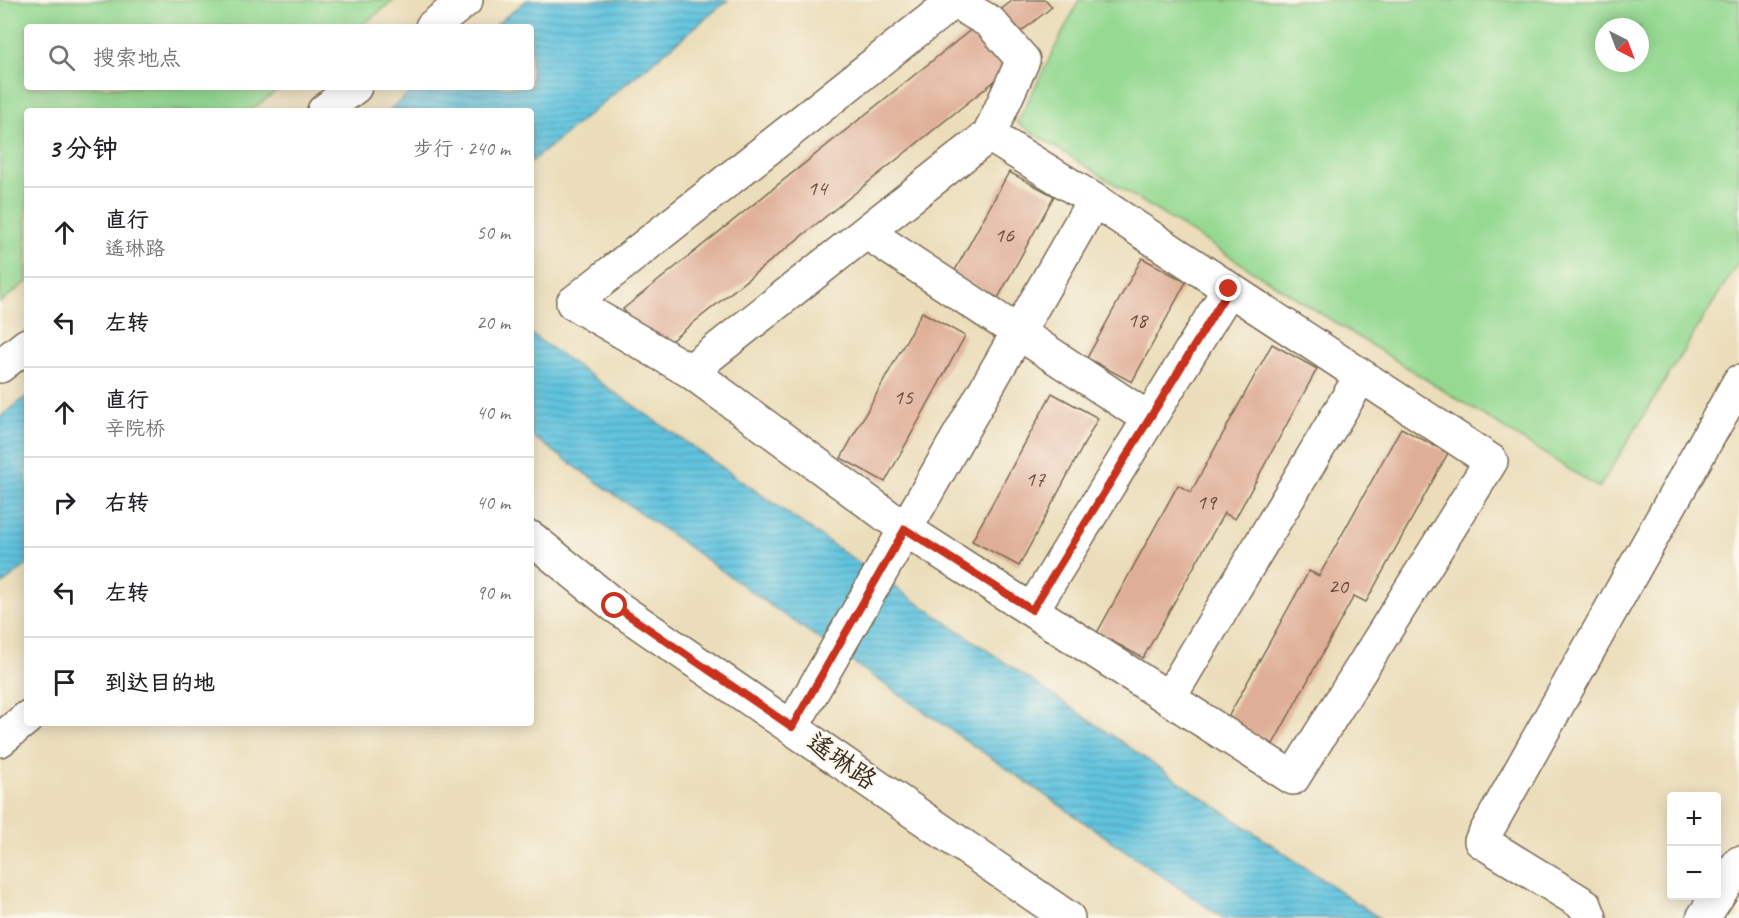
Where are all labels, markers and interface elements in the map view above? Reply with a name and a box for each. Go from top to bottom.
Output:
north arrow [1595,18,1649,72]
search box [24,24,534,90]
icon: search [45,41,78,74]
text: 搜索地点 [93,44,181,72]
text: 3 分钟 [48,132,118,165]
text: 步行 · 240 m [414,136,510,161]
house number: 14 [807,174,829,202]
text: 直行 [105,206,149,234]
icon: ahead [48,216,81,249]
text: 50 m [476,220,510,245]
house number: 16 [994,221,1015,249]
text: 遥琳路 [105,236,165,261]
route end [1215,275,1241,301]
icon: left [48,306,81,339]
house number: 18 [1127,306,1149,334]
text: 左转 [105,309,149,337]
text: 20 m [476,310,510,335]
house number: 15 [893,383,914,411]
text: 直行 [105,386,149,414]
icon: ahead [48,396,81,429]
text: 40 m [476,400,510,425]
text: 辛院桥 [105,416,165,441]
house number: 17 [1025,465,1046,493]
icon: right [48,486,81,519]
house number: 19 [1196,488,1218,516]
text: 右转 [105,489,149,517]
text: 40 m [476,490,510,515]
house number: 20 [1328,572,1350,600]
icon: left [48,576,81,609]
text: 左转 [105,579,149,607]
text: 90 m [476,580,510,605]
route start [601,592,627,618]
icon: arrive [48,666,81,699]
text: 到达目的地 [105,669,215,697]
street label: 遥琳路 [801,725,883,797]
map controls [1667,792,1721,900]
button: + [1667,792,1721,846]
button: − [1667,846,1721,900]

